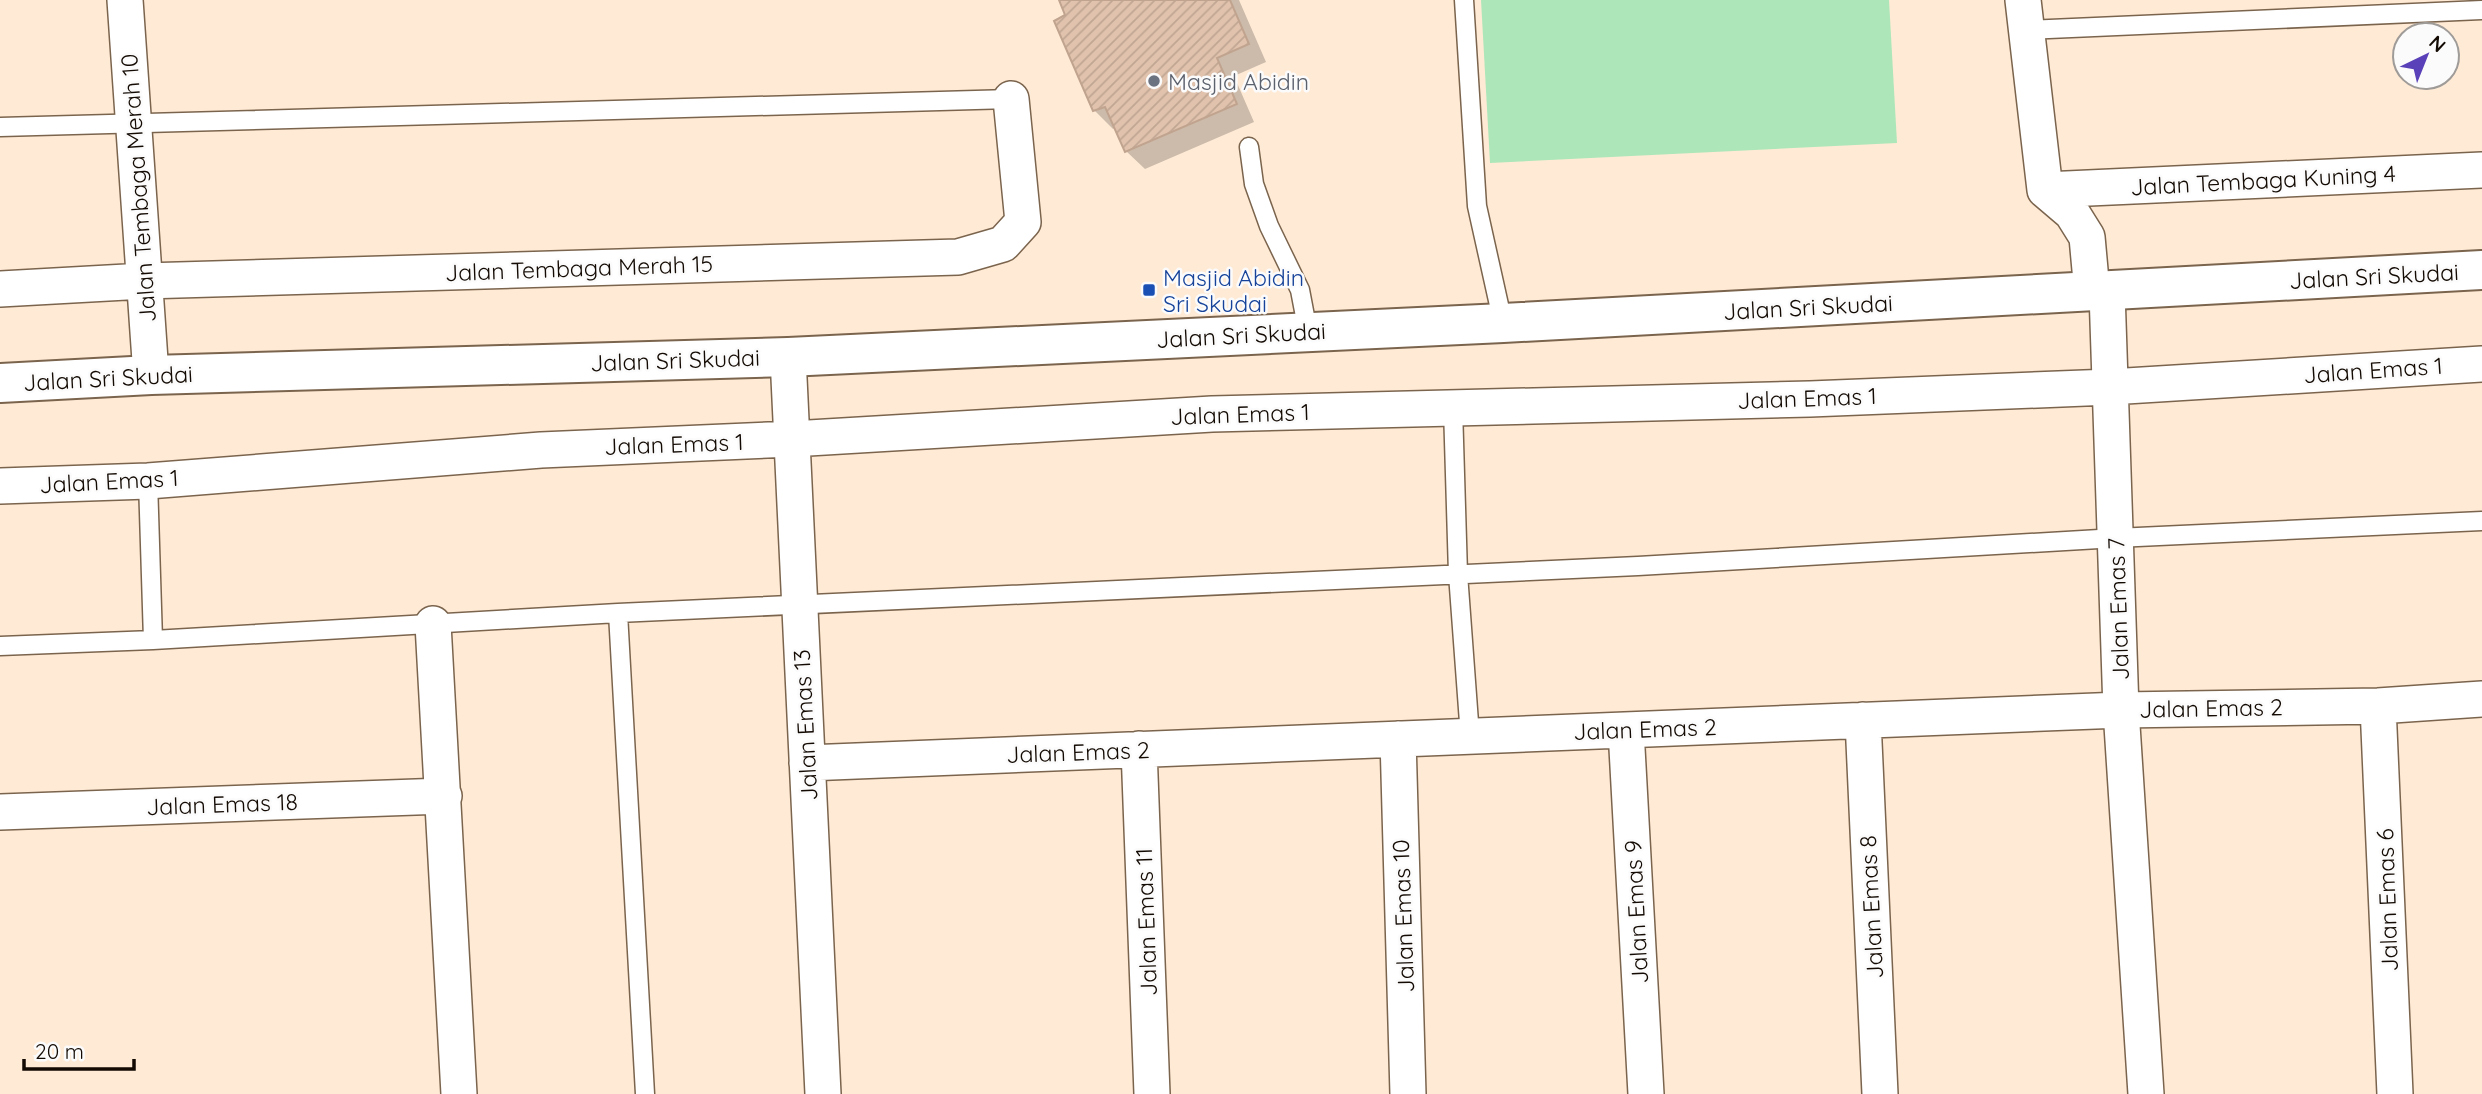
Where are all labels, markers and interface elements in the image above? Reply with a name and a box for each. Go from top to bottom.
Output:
north arrow [2391,21,2461,91]
text: N [2424,30,2451,57]
street label: Jalan Tembaga Merah 10 [114,53,162,323]
place label: Masjid Abidin [1168,67,1309,96]
marker: Masjid Abidin [1146,73,1162,89]
street label: Jalan Tembaga Kuning 4 [2129,159,2397,201]
street label: Jalan Tembaga Merah 15 [444,249,714,287]
street label: Jalan Sri Skudai [2288,257,2460,295]
place label: Masjid Abidin Sri Skudai [1163,263,1304,318]
marker: Masjid Abidin Sri Skudai [1141,282,1157,298]
street label: Jalan Sri Skudai [1722,288,1894,326]
street label: Jalan Sri Skudai [1155,316,1327,354]
street label: Jalan Sri Skudai [590,343,760,377]
street label: Jalan Emas 1 [2302,351,2444,389]
street label: Jalan Sri Skudai [22,359,194,397]
street label: Jalan Emas 1 [1737,381,1877,415]
street label: Jalan Emas 1 [1170,397,1310,431]
street label: Jalan Emas 1 [604,427,744,461]
street label: Jalan Emas 1 [39,463,179,499]
street label: Jalan Emas 7 [2101,537,2135,681]
street label: Jalan Emas 13 [787,649,823,801]
street label: Jalan Emas 2 [2139,692,2283,724]
street label: Jalan Emas 2 [1573,712,1717,746]
street label: Jalan Emas 2 [1006,735,1150,769]
street label: Jalan Emas 18 [146,787,298,821]
street label: Jalan Emas 6 [2370,828,2404,972]
street label: Jalan Emas 8 [1853,835,1889,979]
street label: Jalan Emas 10 [1386,839,1420,993]
street label: Jalan Emas 9 [1618,839,1654,985]
street label: Jalan Emas 11 [1129,848,1163,996]
scale bar [24,1028,135,1072]
text: 20 m [35,1038,84,1064]

